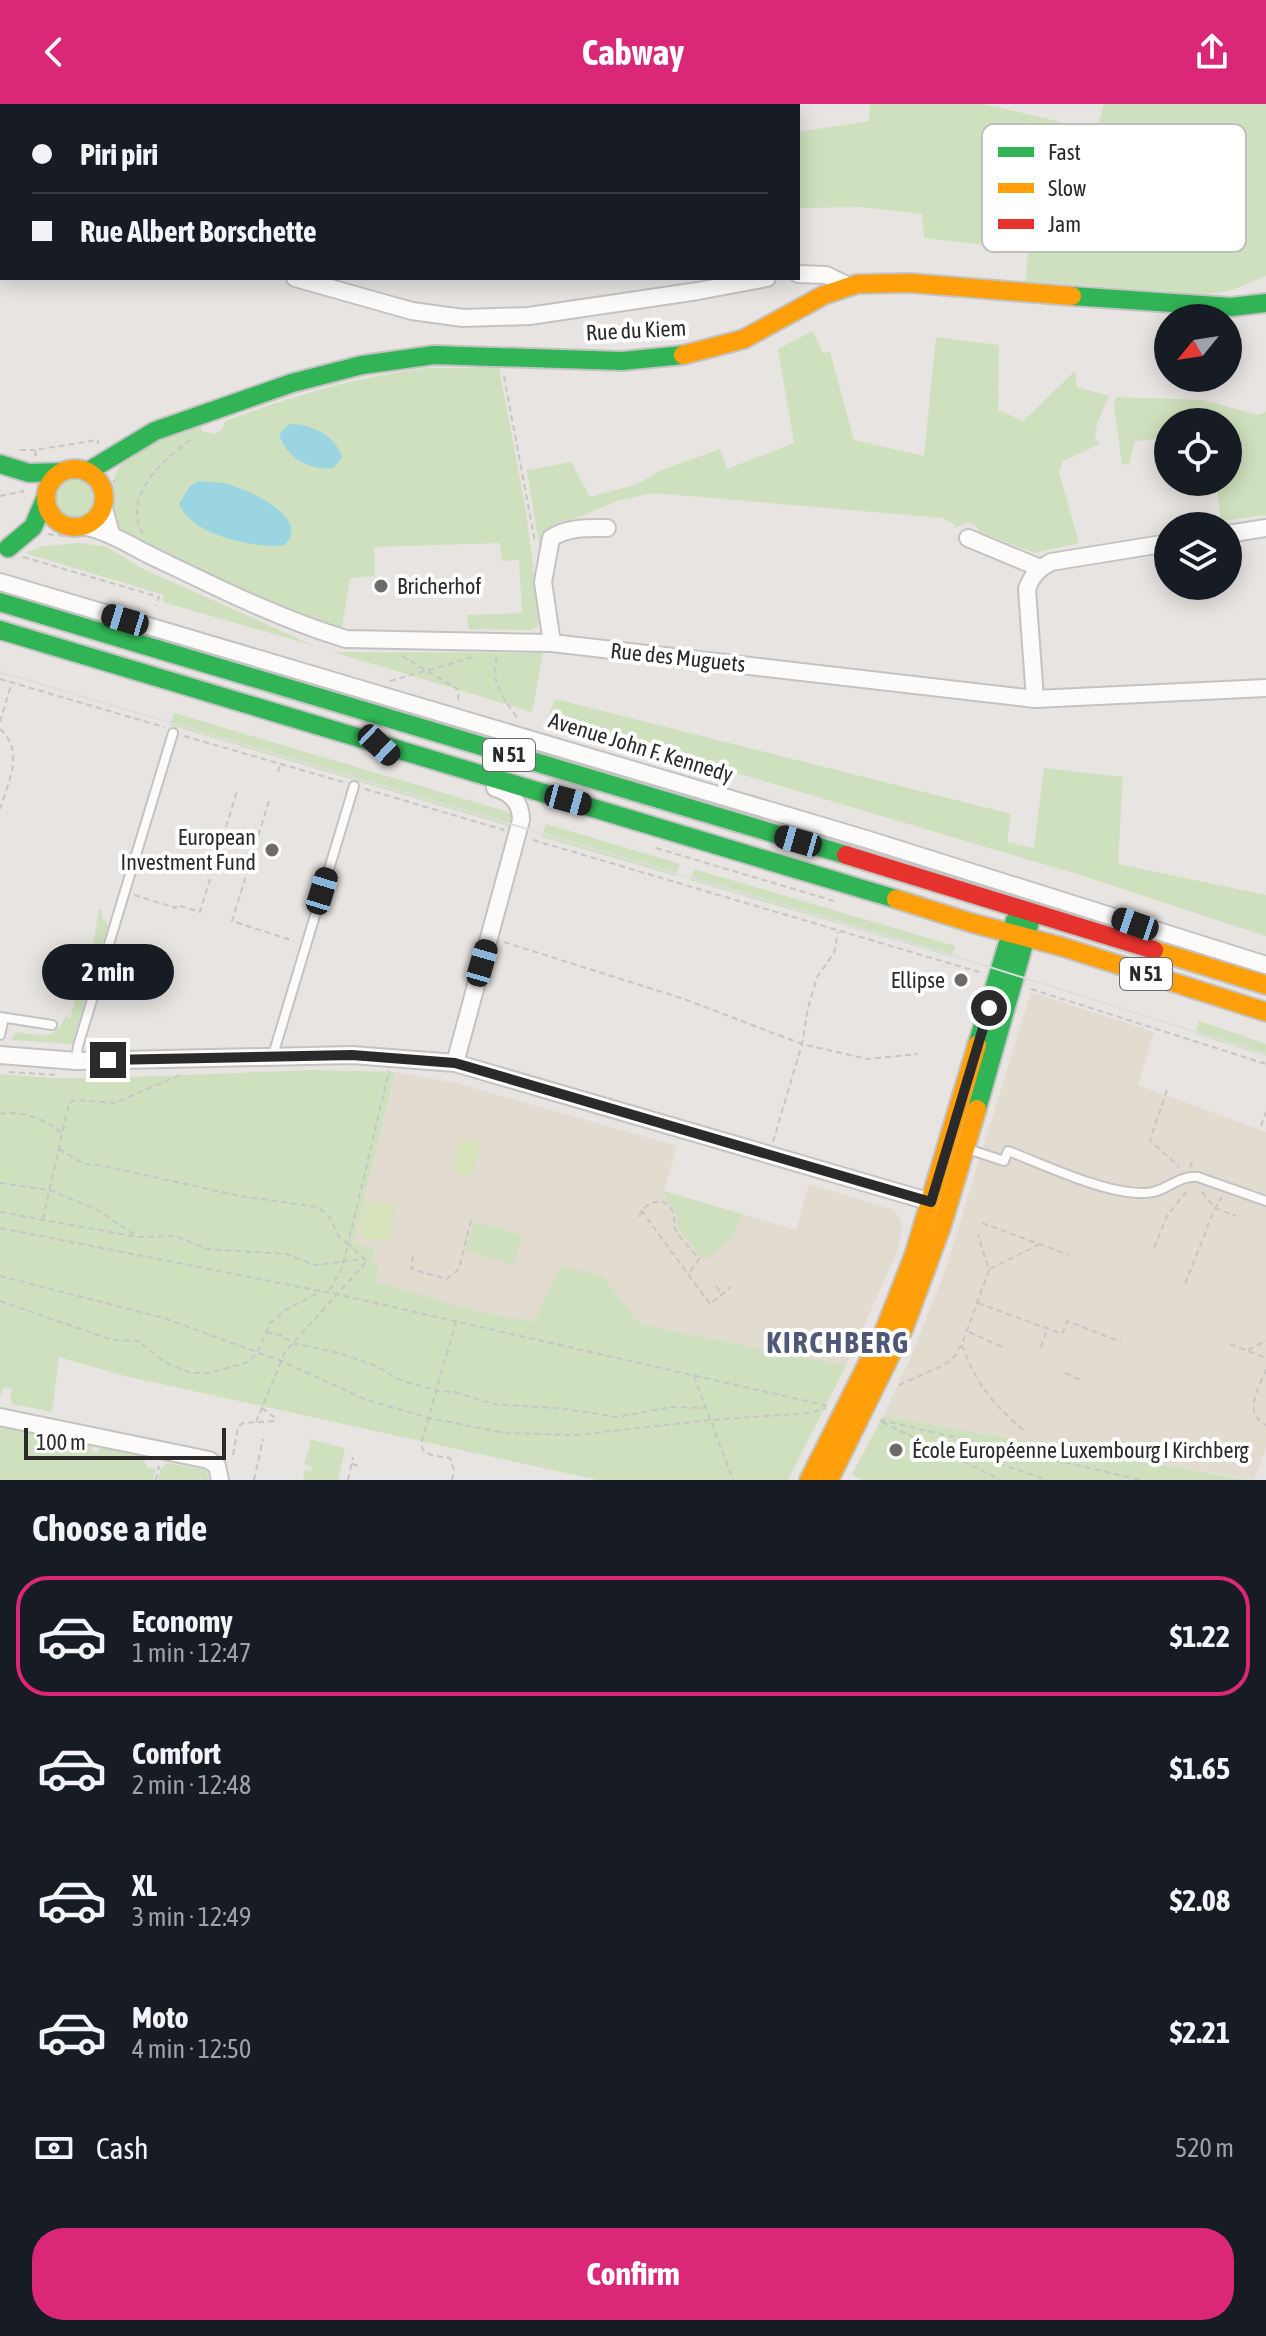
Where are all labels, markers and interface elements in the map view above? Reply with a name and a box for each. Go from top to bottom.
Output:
icon: back [32,30,76,74]
icon: share [1190,30,1234,74]
text: Cabway [582,31,684,73]
legend [982,124,1246,252]
text: Piri piri [80,137,158,171]
text: Fast [1048,139,1081,165]
text: Slow [1048,175,1086,201]
text: Jam [1048,211,1081,237]
text: Rue Albert Borschette [80,214,317,248]
north arrow [1154,304,1242,392]
map controls [1154,304,1242,600]
street label: Rue du Kiem [585,314,687,346]
button: locate [1154,408,1242,496]
button: layers [1154,512,1242,600]
place label: Bricherhof [397,573,481,599]
marker: Bricherhof [372,577,390,595]
car [99,602,151,638]
street label: Rue des Muguets [609,637,747,677]
street label: Avenue John F. Kennedy [546,707,736,787]
car [353,720,405,770]
road number: N 51 [483,739,535,771]
car [542,782,594,818]
car [772,823,824,859]
place label: European Investment Fund [121,824,256,875]
marker: European Investment Fund [263,841,281,859]
car [304,865,340,917]
car [1108,905,1162,943]
car [464,937,500,989]
callout: 2 min [42,944,174,1000]
text: 2 min [81,957,135,987]
road number: N 51 [1120,958,1172,990]
place label: Ellipse [891,967,945,993]
marker: Ellipse [952,971,970,989]
route start [971,990,1007,1026]
route end [90,1042,126,1078]
district label: KIRCHBERG [766,1325,910,1359]
scale bar [24,1424,226,1460]
text: 100 m [36,1429,86,1455]
place label: École Européenne Luxembourg I Kirchberg [912,1437,1249,1463]
marker: École Européenne Luxembourg I Kirchberg [887,1441,905,1459]
text: Choose a ride [32,1507,207,1549]
icon: car [36,1600,108,1672]
text: Economy [132,1604,233,1638]
text: $1.22 [1170,1619,1230,1653]
text: 1 min · 12:47 [132,1638,251,1668]
icon: car [36,1732,108,1804]
text: Comfort [132,1736,221,1770]
text: $1.65 [1170,1751,1230,1785]
text: 2 min · 12:48 [132,1770,251,1800]
icon: car [36,1864,108,1936]
text: XL [132,1868,157,1902]
text: $2.08 [1170,1883,1230,1917]
text: 3 min · 12:49 [132,1902,251,1932]
icon: car [36,1996,108,2068]
text: Moto [132,2000,189,2034]
text: $2.21 [1170,2015,1230,2049]
text: 4 min · 12:50 [132,2034,251,2064]
icon: cash [32,2126,76,2170]
text: Cash [96,2131,149,2165]
text: 520 m [1175,2133,1234,2163]
button: Confirm [32,2228,1234,2320]

